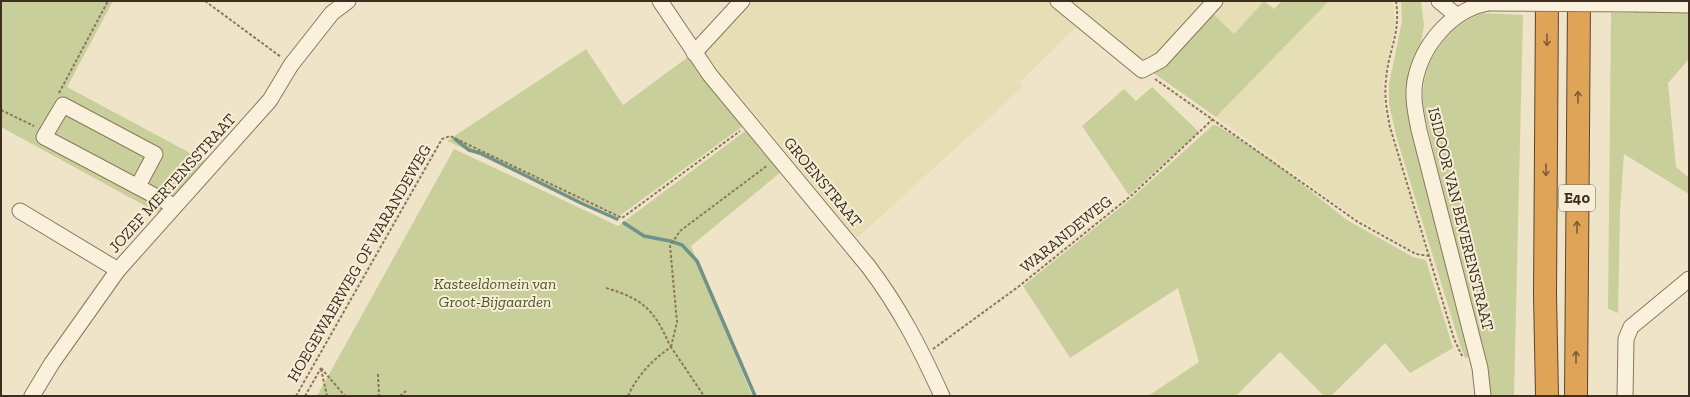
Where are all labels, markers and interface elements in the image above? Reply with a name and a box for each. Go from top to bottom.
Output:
one-way arrow [1543,33,1551,46]
one-way arrow [1574,91,1582,104]
street label: ISIDOOR VAN BEVERENSTRAAT [1424,105,1498,333]
street label: JOZEF MERTENSSTRAAT [104,109,240,256]
street label: GROENSTRAAT [780,133,866,231]
street label: HOEGEWAERWEG OF WARANDEWEG [283,141,435,385]
one-way arrow [1542,163,1550,176]
road number: E40 [1559,185,1595,211]
street label: WARANDEWEG [1016,191,1116,277]
one-way arrow [1573,221,1581,234]
park label: Kasteeldomein van Groot-Bijgaarden [434,274,556,311]
one-way arrow [1572,351,1580,364]

